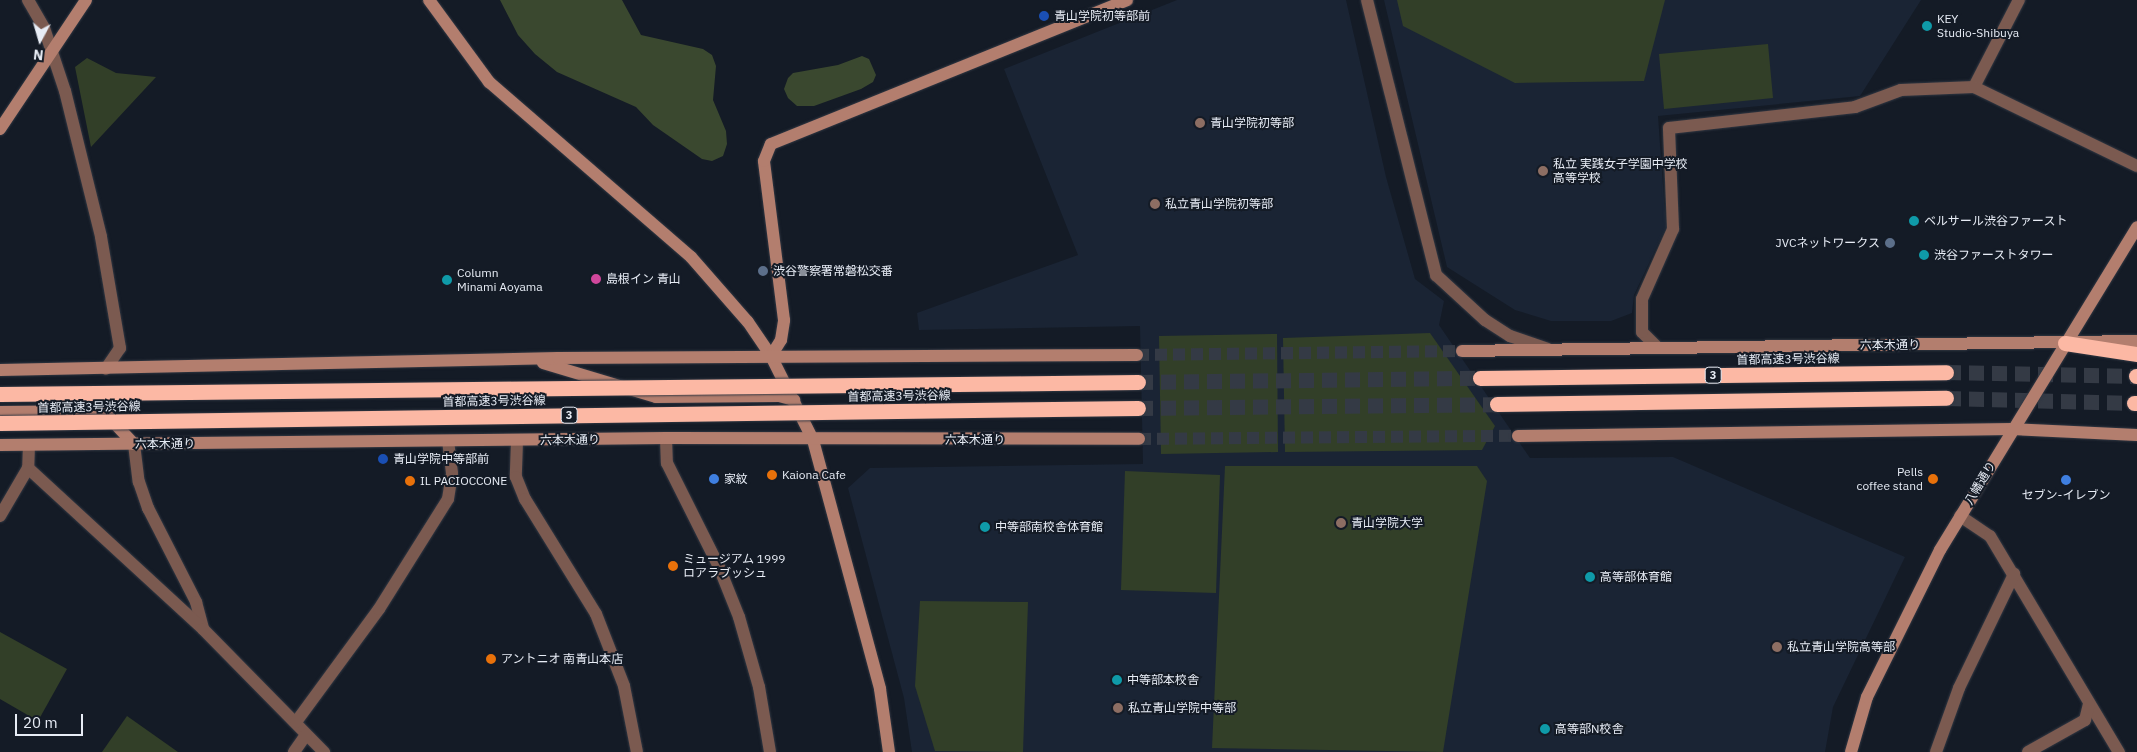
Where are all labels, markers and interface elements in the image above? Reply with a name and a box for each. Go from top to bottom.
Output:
place label: 青山学院初等部前 [1054,9,1150,23]
marker: 青山学院初等部前 [1038,10,1050,22]
place label: KEY Studio-Shibuya [1937,12,2019,40]
north arrow [15,15,65,65]
marker: KEY Studio-Shibuya [1921,20,1933,32]
text: N [32,45,44,64]
place label: 青山学院初等部 [1210,116,1294,130]
marker: 青山学院初等部 [1194,117,1206,129]
place label: 私立 実践女子学園中学校 高等学校 [1553,157,1688,185]
marker: 私立 実践女子学園中学校 高等学校 [1537,165,1549,177]
place label: 私立青山学院初等部 [1165,197,1273,211]
marker: 私立青山学院初等部 [1149,198,1161,210]
place label: ベルサール渋谷ファースト [1924,214,2068,228]
marker: ベルサール渋谷ファースト [1908,215,1920,227]
place label: JVCネットワークス [1775,236,1880,250]
marker: JVCネットワークス [1884,237,1896,249]
place label: 渋谷ファーストタワー [1934,248,2054,262]
marker: 渋谷ファーストタワー [1918,249,1930,261]
place label: 渋谷警察署常磐松交番 [773,264,893,278]
marker: 渋谷警察署常磐松交番 [757,265,769,277]
place label: Column Minami Aoyama [457,266,543,294]
place label: 島根イン 青山 [606,272,681,286]
marker: 島根イン 青山 [590,273,602,285]
marker: Column Minami Aoyama [441,274,453,286]
street label: 六本木通り [1860,338,1920,352]
street label: 首都高速3号渋谷線 [1736,351,1840,367]
road number: 3 [1704,366,1722,384]
street label: 首都高速3号渋谷線 [847,388,951,404]
street label: 首都高速3号渋谷線 [442,393,546,409]
street label: 首都高速3号渋谷線 [37,399,141,415]
road number: 3 [560,406,578,424]
street label: 六本木通り [540,432,600,448]
street label: 六本木通り [945,433,1005,447]
street label: 六本木通り [135,437,195,451]
place label: 青山学院中等部前 [393,452,489,466]
marker: 青山学院中等部前 [377,453,389,465]
street label: 八幡通り [1961,459,1999,507]
place label: Pells coffee stand [1856,465,1923,493]
place label: Kaiona Cafe [782,468,846,482]
marker: Kaiona Cafe [766,469,778,481]
place label: 家紋 [724,472,748,486]
marker: 家紋 [708,473,720,485]
marker: Pells coffee stand [1927,473,1939,485]
place label: IL PACIOCCONE [420,474,507,488]
marker: セブン-イレブン [2060,474,2072,486]
marker: IL PACIOCCONE [404,475,416,487]
place label: セブン-イレブン [2022,488,2110,502]
place label: 青山学院大学 [1351,516,1423,530]
marker: 青山学院大学 [1335,517,1347,529]
place label: 中等部南校舎体育館 [995,520,1103,534]
marker: 中等部南校舎体育館 [979,521,991,533]
place label: ミュージアム 1999 ロアラブッシュ [683,552,787,580]
marker: ミュージアム 1999 ロアラブッシュ [667,560,679,572]
place label: 高等部体育館 [1600,570,1672,584]
marker: 高等部体育館 [1584,571,1596,583]
place label: 私立青山学院高等部 [1787,640,1895,654]
marker: 私立青山学院高等部 [1771,641,1783,653]
place label: アントニオ 南青山本店 [501,652,624,666]
marker: アントニオ 南青山本店 [485,653,497,665]
place label: 中等部本校舎 [1127,673,1199,687]
marker: 中等部本校舎 [1111,674,1123,686]
place label: 私立青山学院中等部 [1128,701,1236,715]
marker: 私立青山学院中等部 [1112,702,1124,714]
scale bar [18,704,85,736]
text: 20 m [23,713,58,732]
place label: 高等部N校舎 [1555,722,1623,736]
marker: 高等部N校舎 [1539,723,1551,735]

